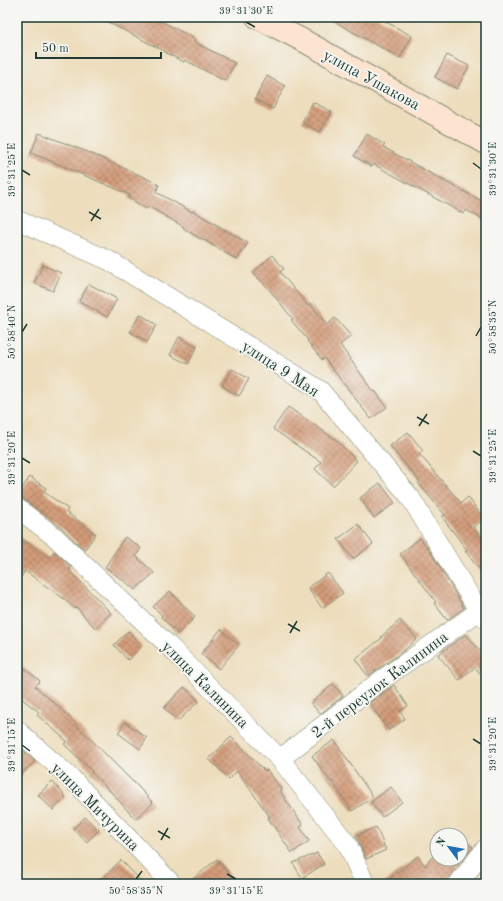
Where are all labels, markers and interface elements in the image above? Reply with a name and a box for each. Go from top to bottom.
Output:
text: 39°31'30"E [219,6,273,16]
scale bar [36,34,161,60]
text: 50 m [42,42,69,55]
street label: улица Ушакова [320,48,422,114]
text: 39°31'30"E [488,142,498,196]
text: 39°31'25"E [7,143,17,197]
text: 50°58'35"N [488,299,498,354]
text: 50°58'40"N [7,304,17,359]
street label: улица 9 Мая [238,339,322,401]
text: 39°31'25"E [488,429,498,483]
text: 39°31'20"E [7,431,17,485]
street label: 2-й переулок Калинина [309,629,452,742]
street label: улица Калинина [158,639,251,732]
text: 39°31'20"E [488,717,498,771]
text: 39°31'15"E [7,718,17,772]
street label: улица Мичурина [47,760,142,855]
north arrow [429,827,469,867]
text: N [435,836,449,849]
text: 50°58'35"N [109,886,164,896]
text: 39°31'15"E [209,886,263,896]

